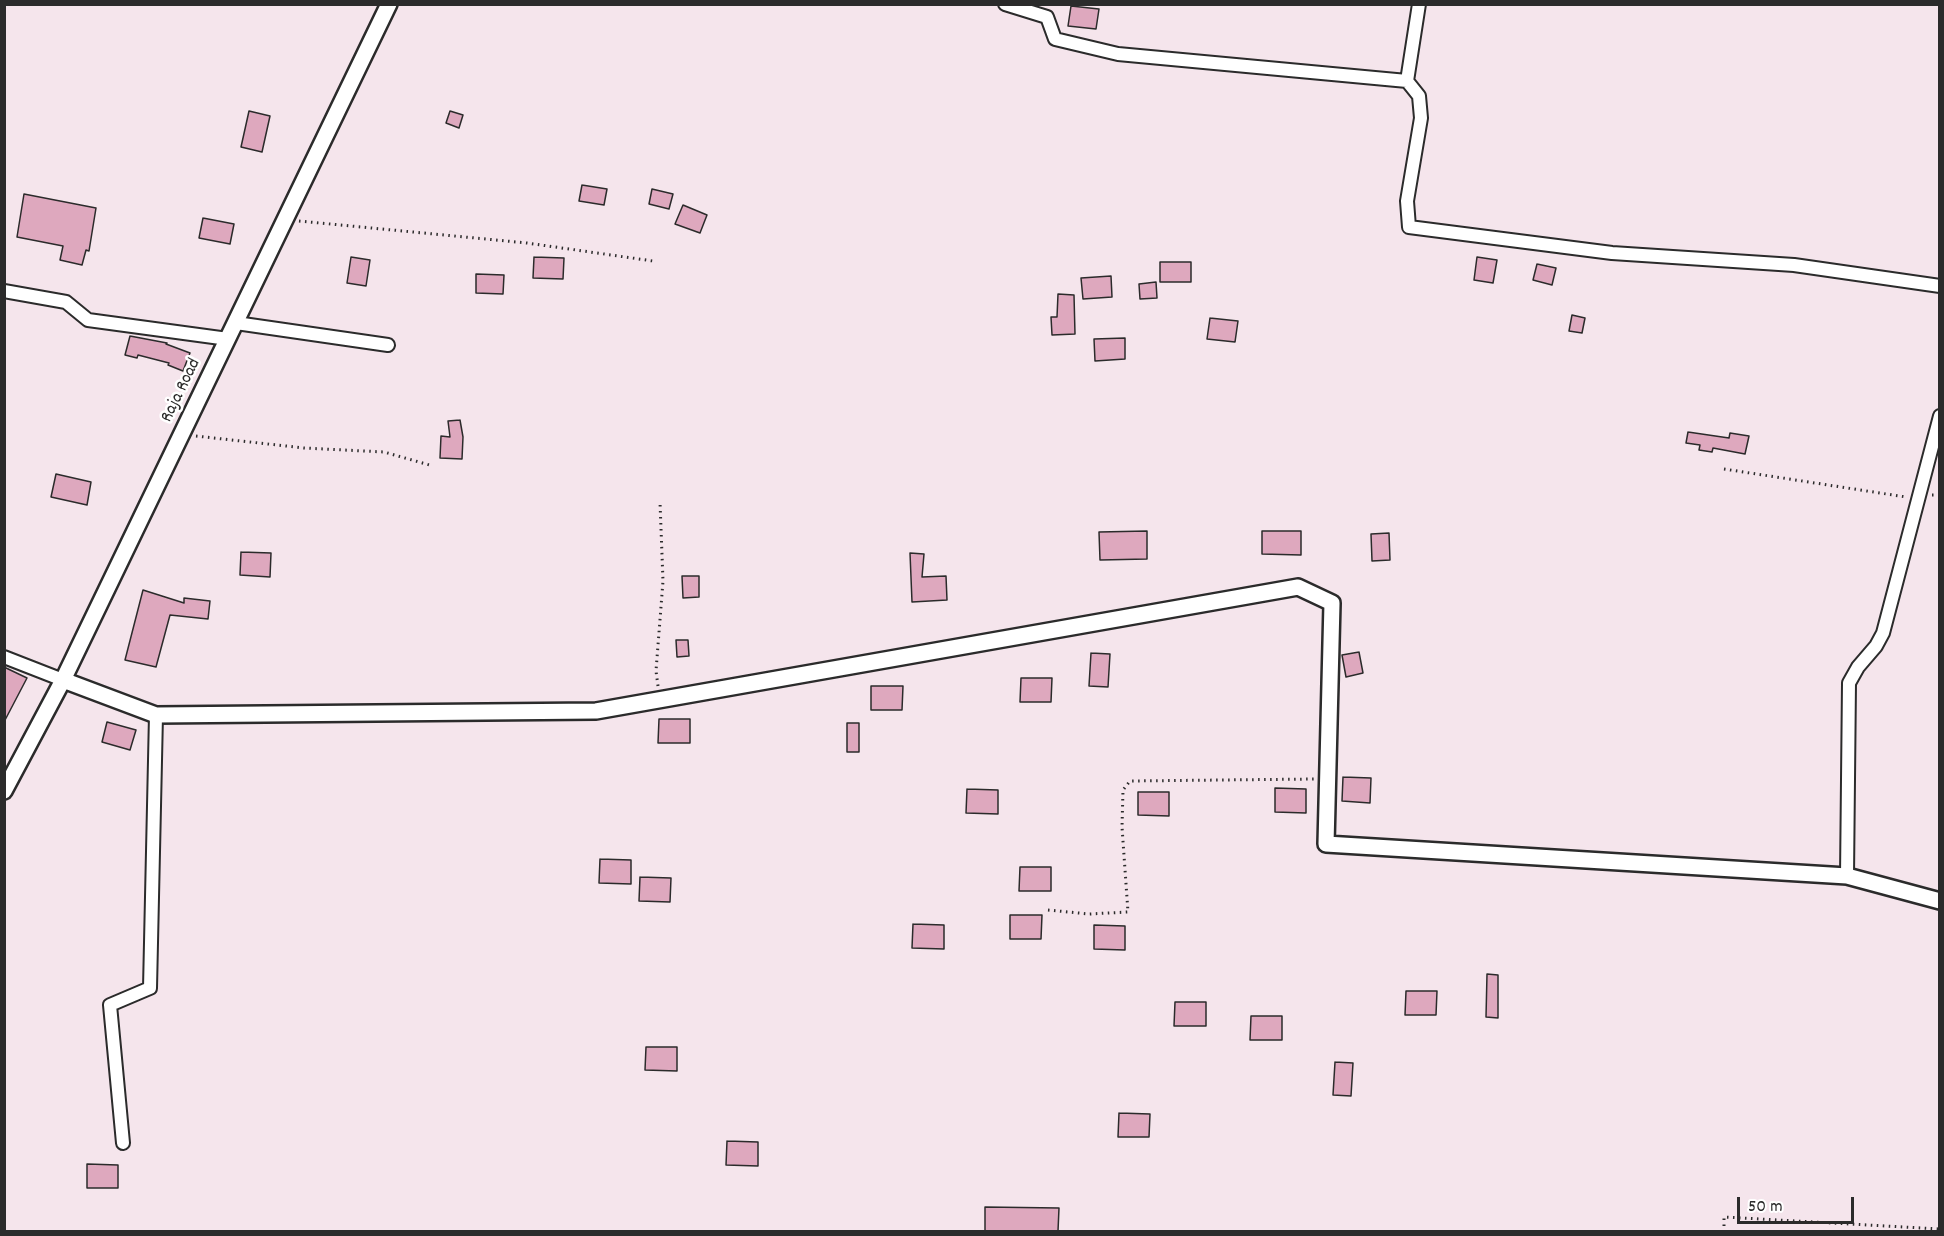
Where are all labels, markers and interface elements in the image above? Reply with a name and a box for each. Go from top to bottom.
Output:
street label: Raja Road [157,356,207,426]
scale bar [1740,1185,1857,1223]
text: 50 m [1748,1195,1783,1220]

